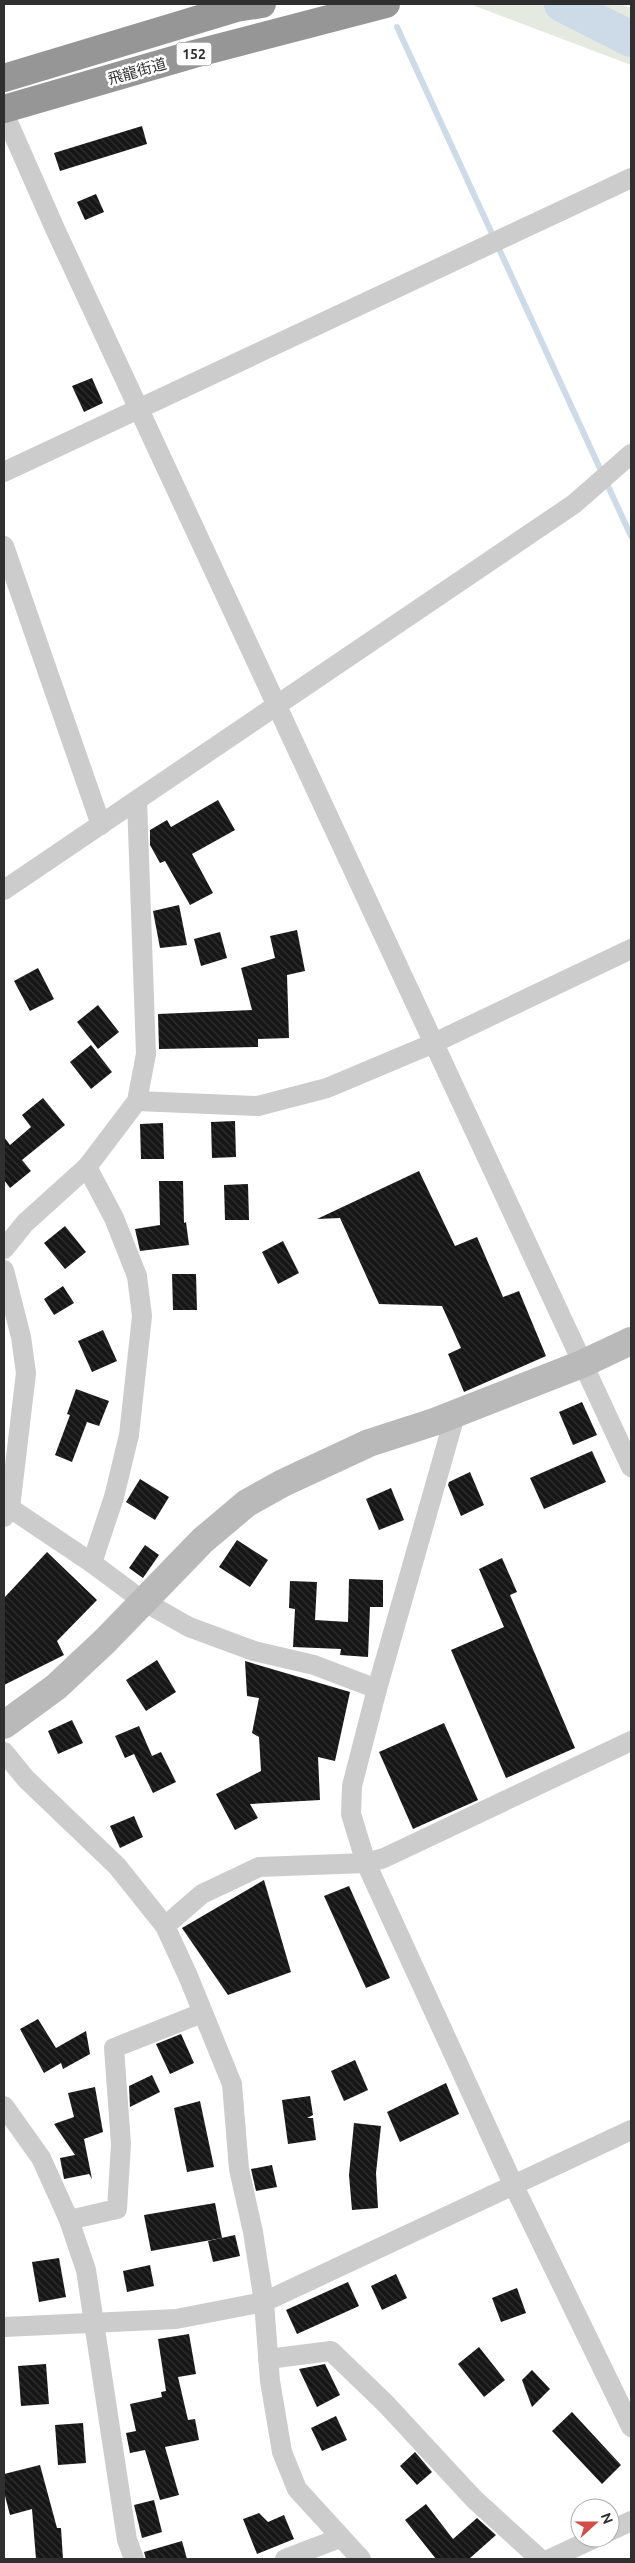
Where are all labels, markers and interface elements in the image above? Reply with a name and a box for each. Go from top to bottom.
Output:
road number: 152 [176,42,212,66]
street label: 飛龍街道 [106,55,168,87]
north arrow [570,2498,620,2548]
text: N [598,2511,616,2526]

